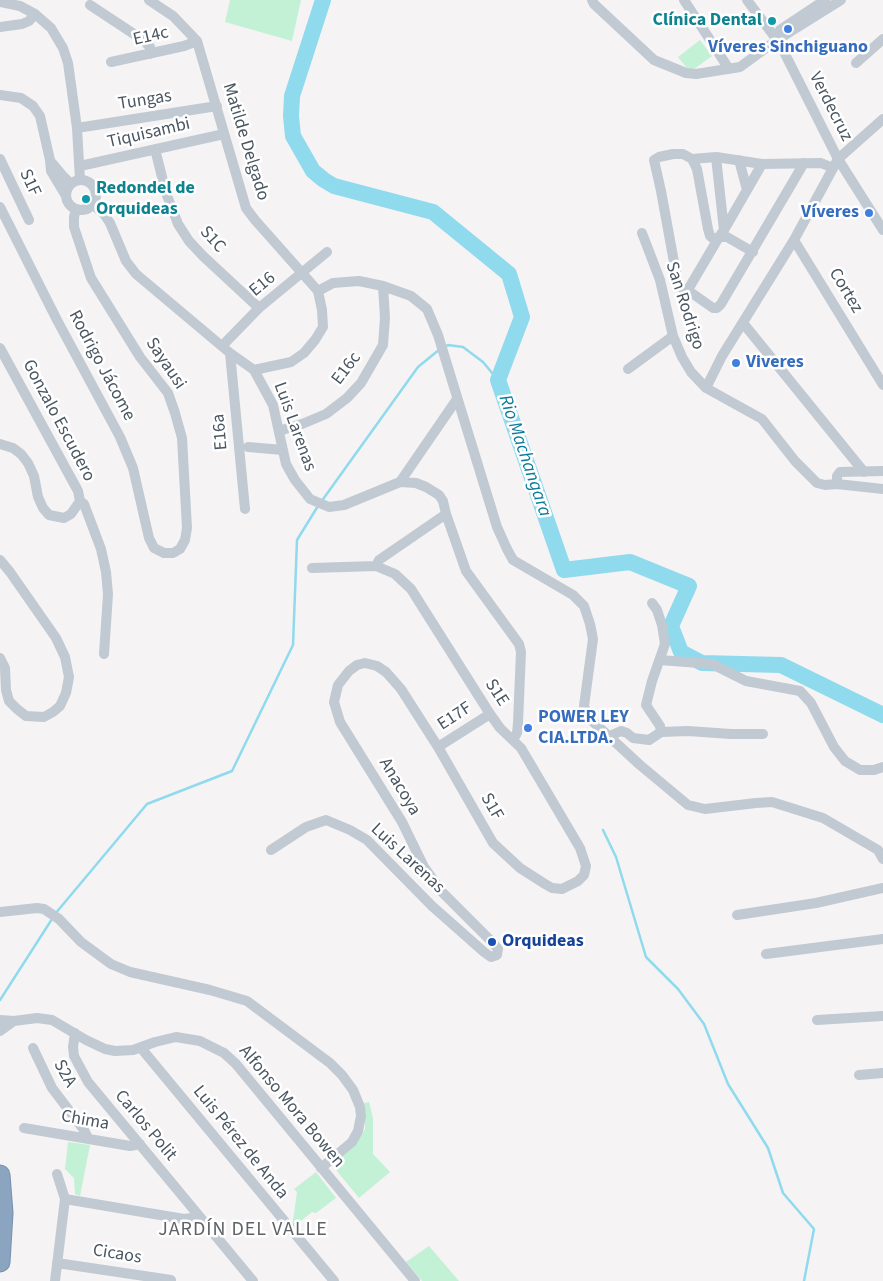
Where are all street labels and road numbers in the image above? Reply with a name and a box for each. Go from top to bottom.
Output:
street label: E14c [131,22,171,52]
street label: Verdecruz [803,69,857,145]
street label: Matilde Delgado [217,81,273,203]
street label: Tungas [117,86,173,116]
street label: Tiquisambi [106,114,192,154]
street label: S1F [13,166,45,200]
street label: S1C [194,222,230,258]
street label: San Rodrigo [660,259,708,353]
street label: Cortez [823,265,867,317]
street label: E16 [246,268,280,302]
street label: Rodrigo Jácome [63,307,139,425]
street label: Sayausi [140,334,190,394]
street label: E16c [328,348,366,390]
street label: Gonzalo Escudero [17,356,99,486]
street label: Luis Larenas [268,380,320,474]
street label: E16a [209,413,233,451]
street label: S1E [479,675,513,711]
street label: E17F [434,698,476,736]
street label: Anacoya [373,754,425,820]
street label: S1F [475,790,507,824]
street label: Luis Larenas [366,819,448,899]
street label: Alfonso Mora Bowen [233,1041,349,1173]
street label: S2A [48,1056,80,1092]
street label: Luis Pérez de Anda [188,1082,292,1204]
street label: Carlos Polit [109,1086,181,1166]
street label: Chima [59,1106,111,1136]
street label: Cicaos [91,1240,143,1270]

